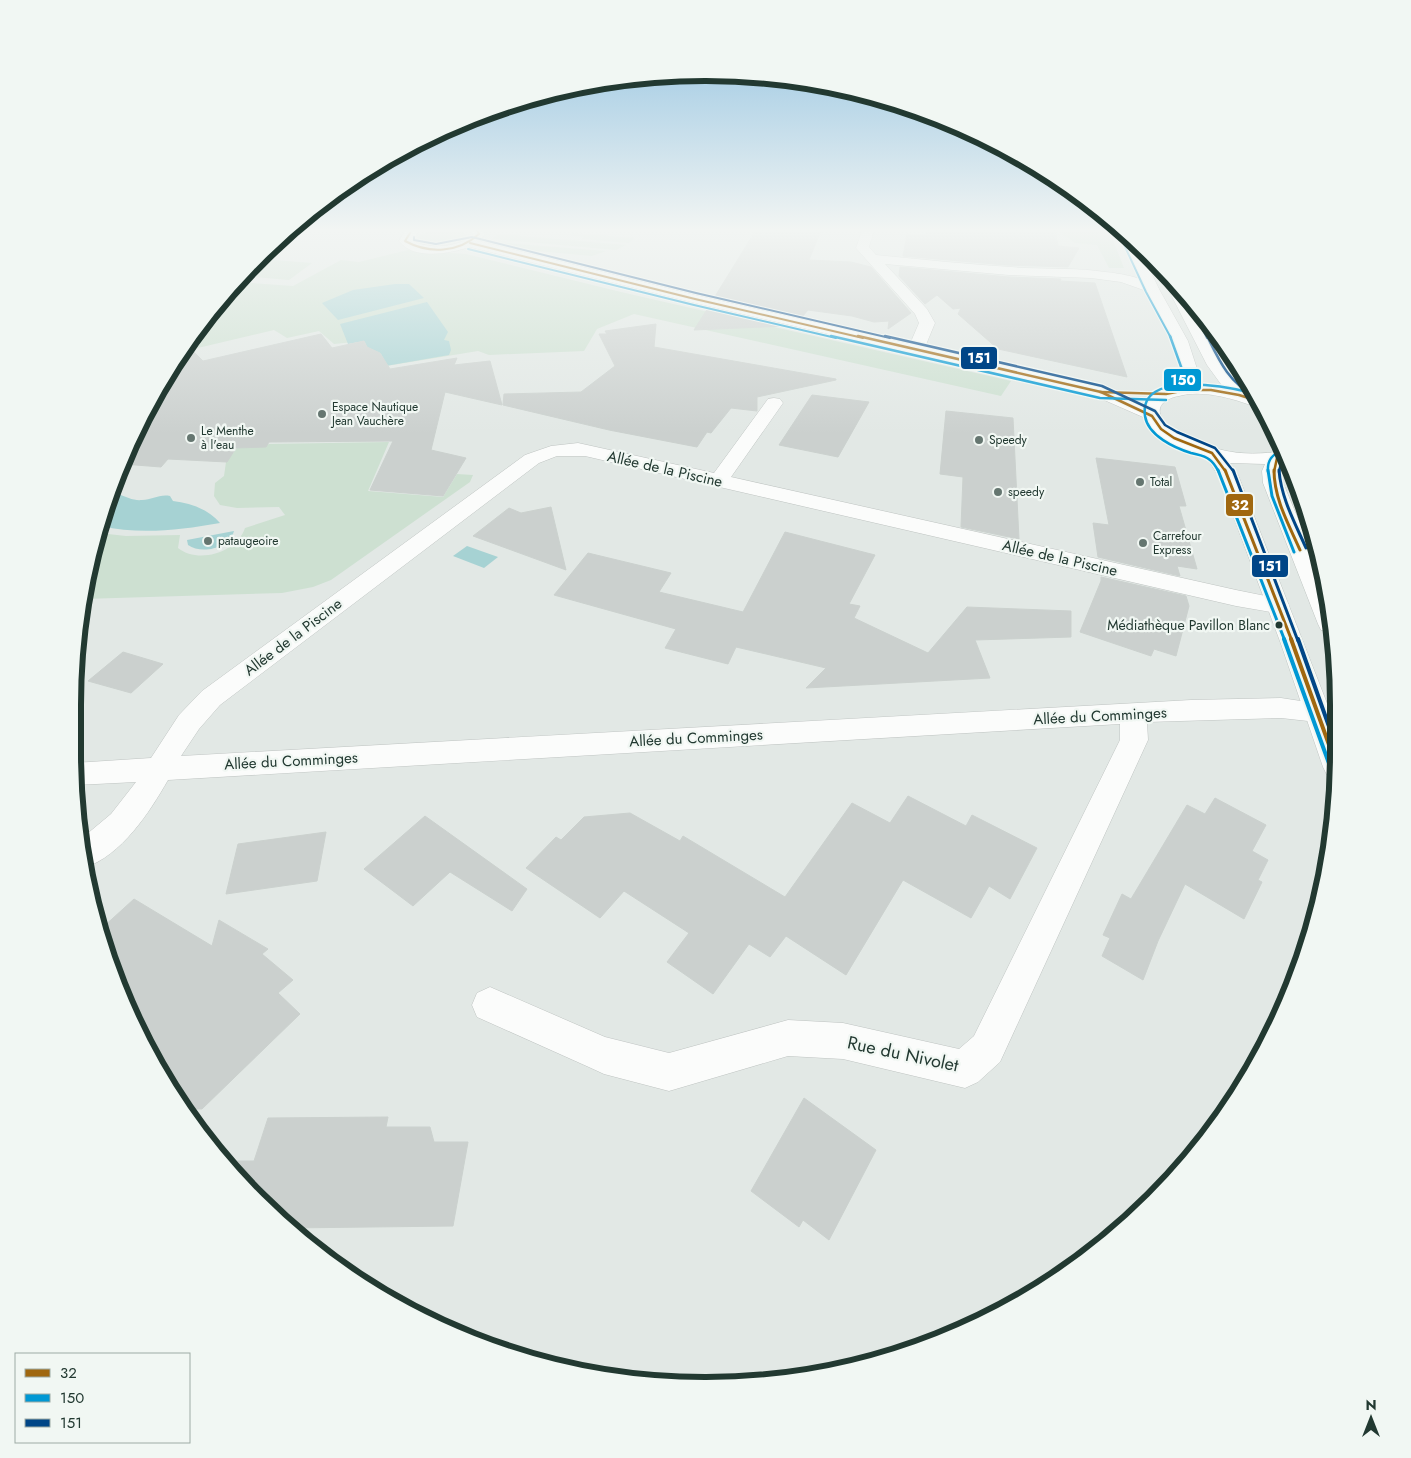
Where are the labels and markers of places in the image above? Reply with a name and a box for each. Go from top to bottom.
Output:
place label: Espace Nautique Jean Vauchère [330,398,418,430]
marker: Espace Nautique Jean Vauchère [316,408,328,420]
place label: Le Menthe à l'eau [201,422,254,454]
place label: Speedy [989,431,1028,449]
marker: Le Menthe à l'eau [185,432,197,444]
marker: Speedy [973,434,985,446]
place label: Total [1150,473,1172,491]
marker: Total [1134,476,1146,488]
place label: speedy [1008,483,1045,501]
marker: speedy [992,486,1004,498]
place label: Carrefour Express [1153,527,1203,559]
place label: pataugeoire [218,532,278,550]
marker: pataugeoire [202,535,214,547]
marker: Carrefour Express [1137,537,1149,549]
place label: Médiathèque Pavillon Blanc [1107,615,1270,635]
marker: Médiathèque Pavillon Blanc [1274,620,1284,630]

